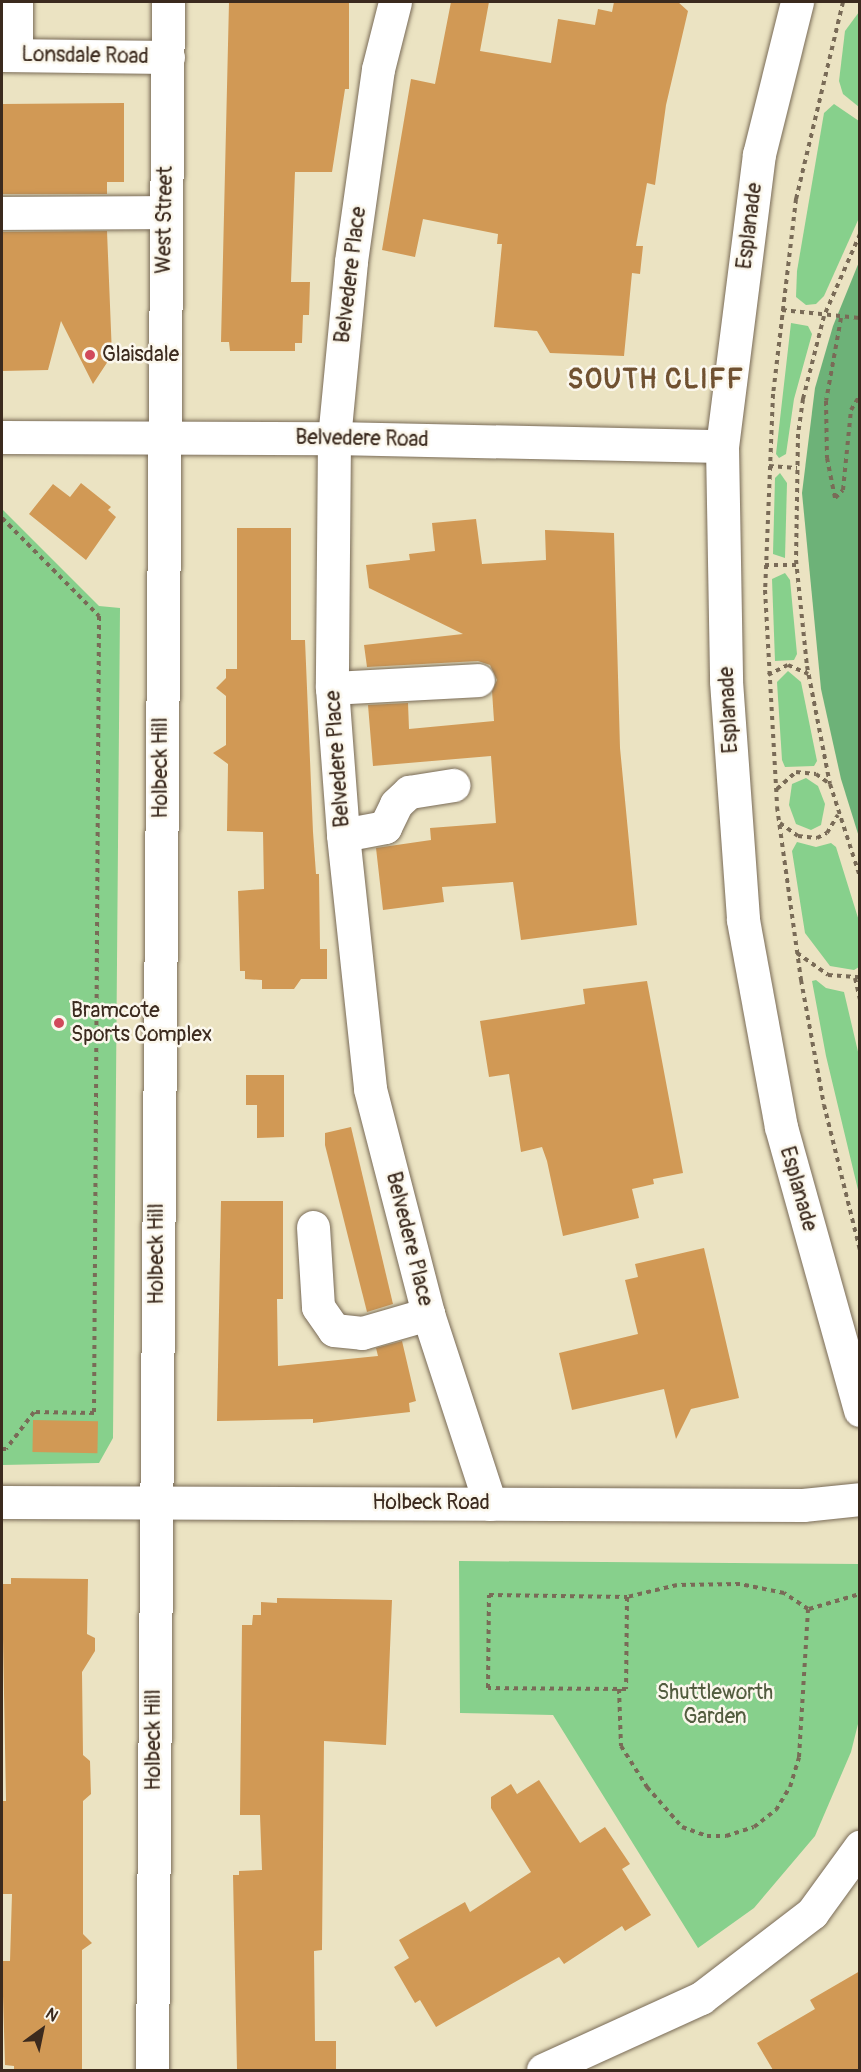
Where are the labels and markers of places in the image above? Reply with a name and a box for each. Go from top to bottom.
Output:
place label: Glaisdale [102,342,179,368]
marker: Glaisdale [83,348,97,362]
place label: Bramcote Sports Complex [71,998,212,1048]
marker: Bramcote Sports Complex [52,1016,66,1030]

